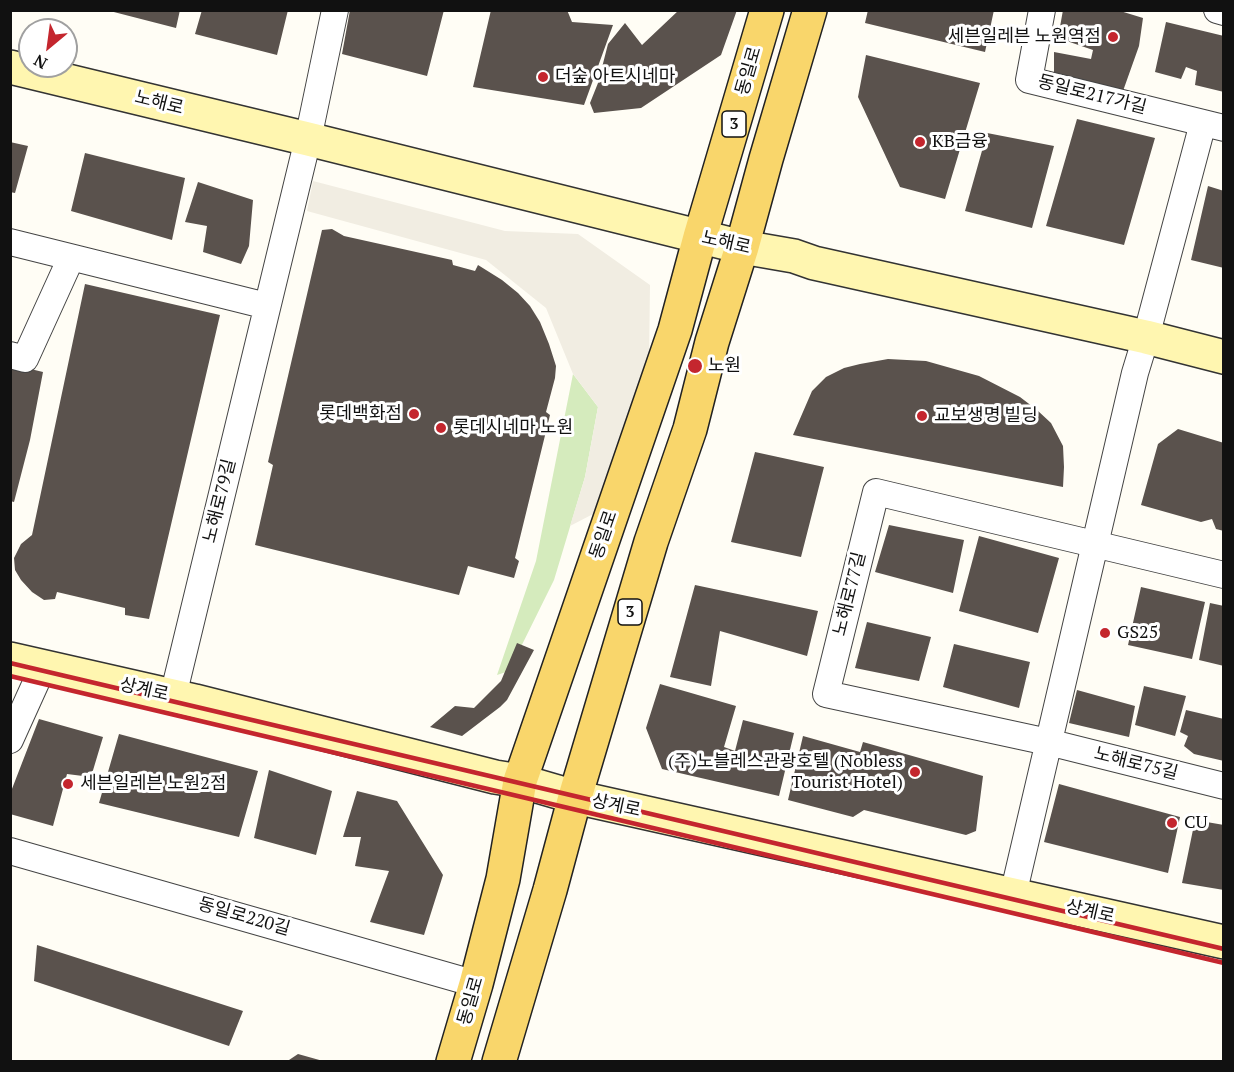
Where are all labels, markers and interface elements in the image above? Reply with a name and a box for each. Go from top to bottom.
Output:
north arrow [18,18,78,78]
place label: 세븐일레븐 노원역점 [948,26,1101,48]
marker: 세븐일레븐 노원역점 [1106,30,1120,44]
street label: 동일로 [732,44,766,98]
text: N [30,49,51,75]
place label: 더숲 아트시네마 [555,66,675,88]
marker: 더숲 아트시네마 [536,70,550,84]
street label: 동일로217가길 [1035,71,1149,119]
street label: 노해로 [132,87,186,119]
road number: 3 [722,111,746,137]
place label: KB금융 [932,131,988,153]
marker: KB금융 [913,135,927,149]
street label: 노해로 [699,227,753,259]
place label: 노원 [708,355,741,377]
marker: 노원 [686,357,704,375]
place label: 롯데백화점 [319,403,402,425]
place label: 교보생명 빌딩 [934,405,1038,427]
marker: 롯데백화점 [407,407,421,421]
marker: 교보생명 빌딩 [915,409,929,423]
place label: 롯데시네마 노원 [453,417,573,439]
marker: 롯데시네마 노원 [434,421,448,435]
street label: 노해로79길 [199,457,241,545]
street label: 동일로 [586,508,622,562]
street label: 노해로77길 [829,550,871,638]
road number: 3 [618,599,642,625]
place label: GS25 [1117,622,1158,644]
marker: GS25 [1098,626,1112,640]
street label: 상계로 [117,674,171,706]
street label: 노해로75길 [1092,743,1180,785]
place label: (주)노블레스관광호텔 (Nobless Tourist Hotel) [668,751,903,794]
marker: (주)노블레스관광호텔 (Nobless Tourist Hotel) [908,765,922,779]
place label: 세븐일레븐 노원2점 [80,773,226,795]
marker: 세븐일레븐 노원2점 [61,777,75,791]
street label: 상계로 [589,790,643,822]
place label: CU [1184,812,1208,834]
marker: CU [1165,816,1179,830]
street label: 동일로220길 [195,894,293,940]
street label: 상계로 [1063,896,1117,928]
street label: 동일로 [454,974,488,1028]

